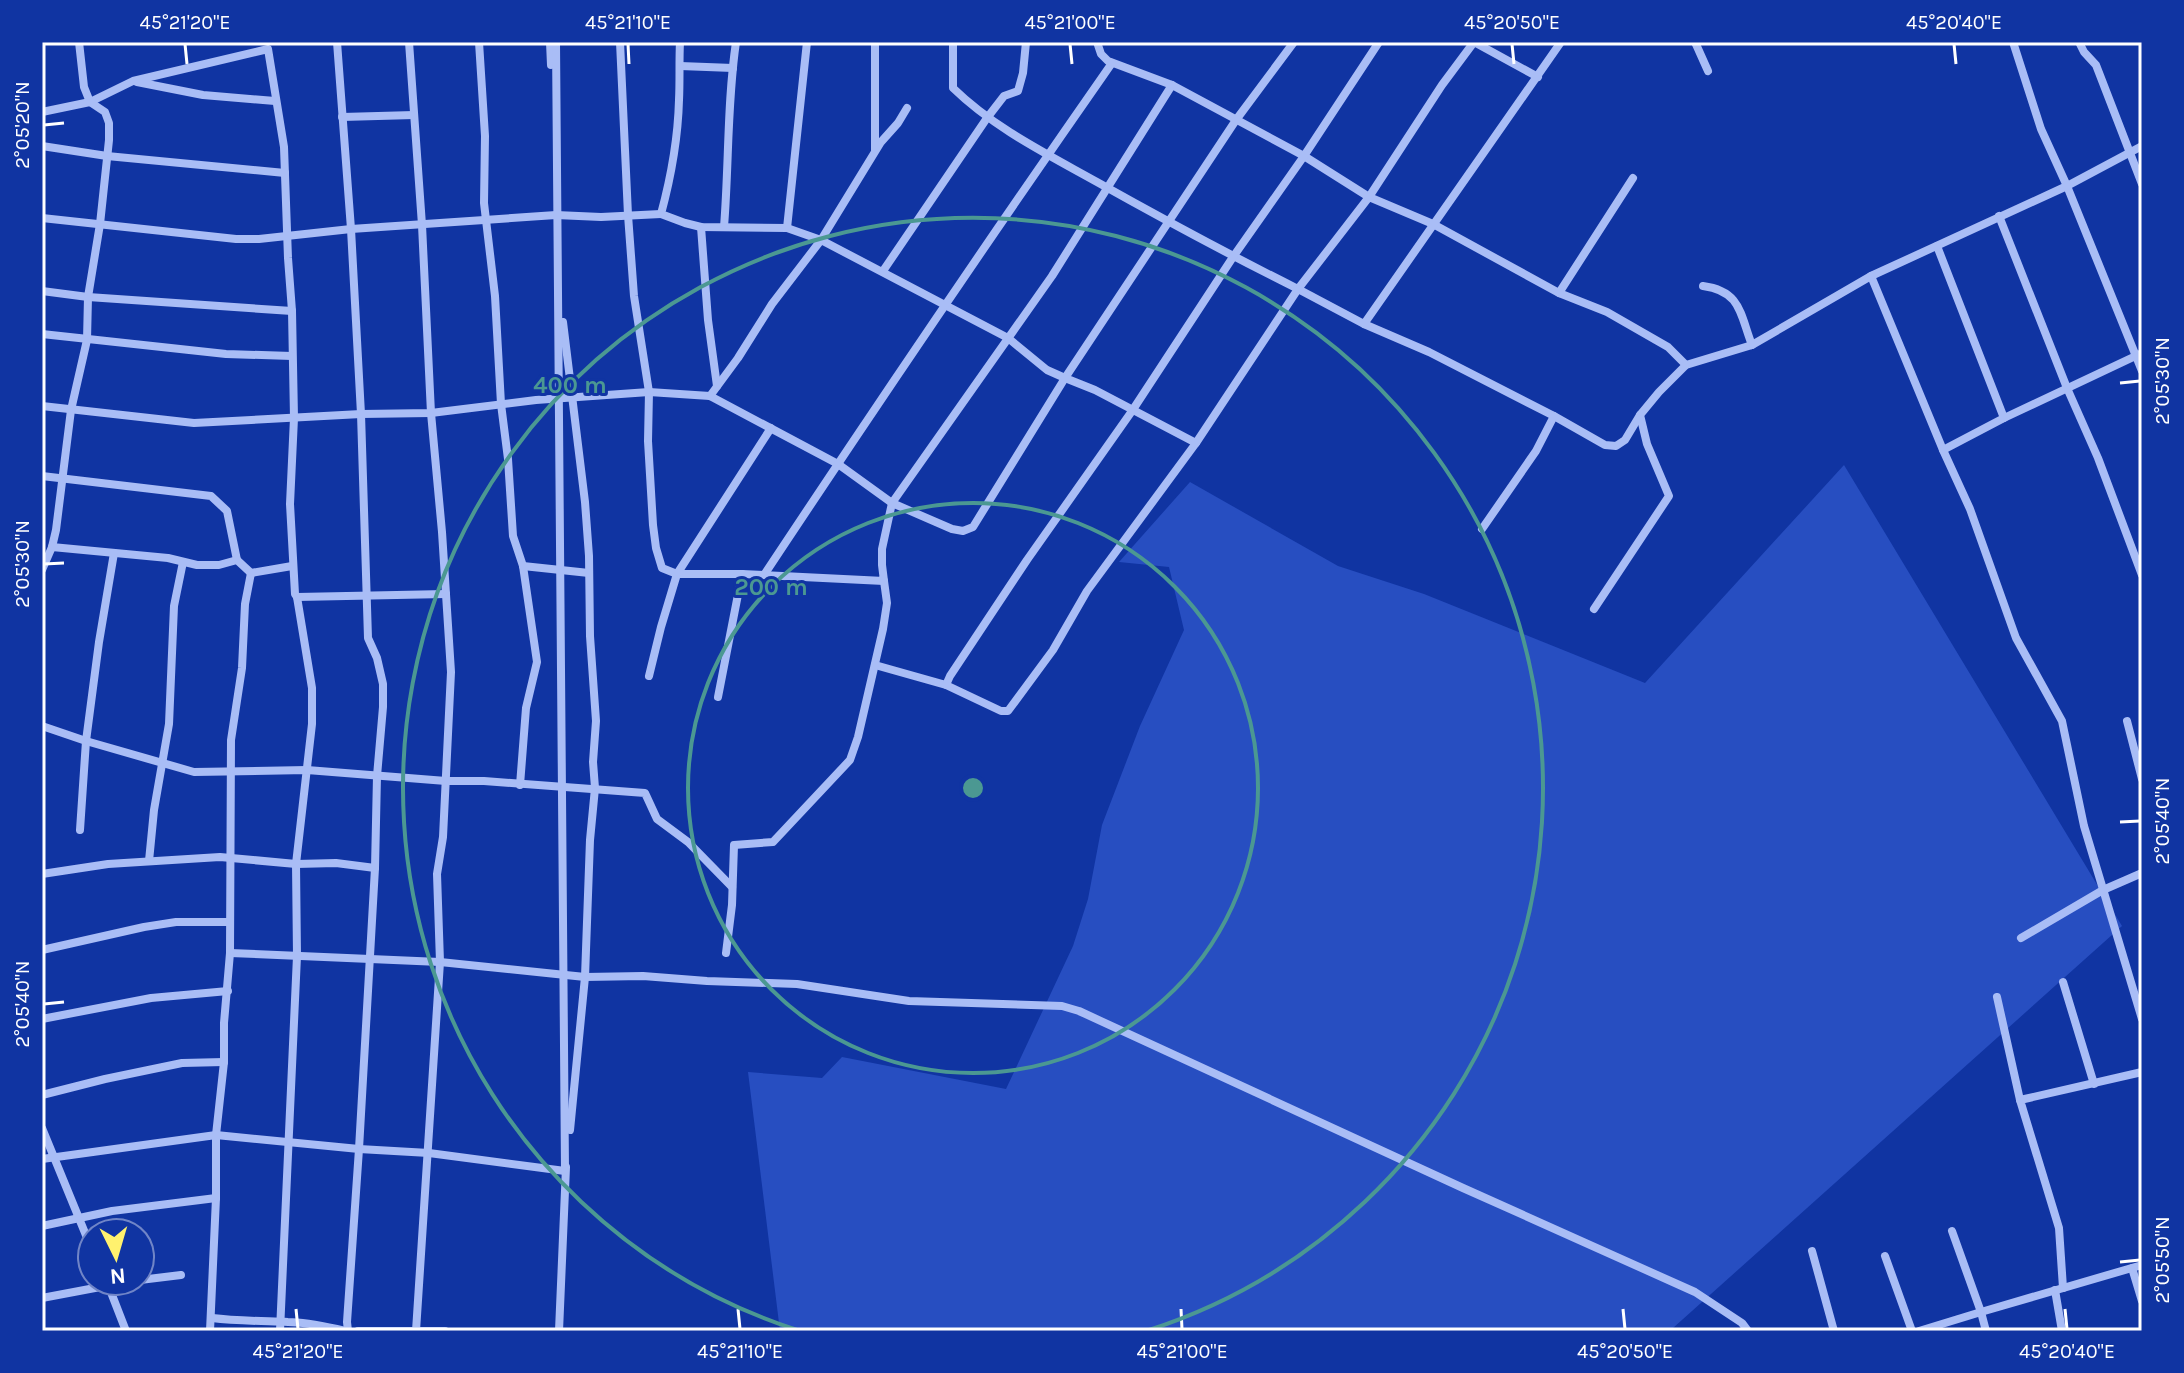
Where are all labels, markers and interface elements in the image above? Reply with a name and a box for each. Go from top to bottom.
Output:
text: 45°21'20"E [140,11,230,34]
text: 45°21'10"E [585,11,671,34]
text: 45°21'00"E [1024,11,1116,34]
text: 45°20'50"E [1464,11,1560,34]
text: 45°20'40"E [1906,11,2002,34]
text: 2°05'20"N [11,81,34,169]
text: 2°05'30"N [2151,337,2174,425]
text: 400 m [533,371,607,399]
text: 2°05'30"N [11,520,34,608]
text: 200 m [734,573,808,601]
centre of rings [959,774,987,802]
text: 2°05'40"N [2151,777,2174,865]
text: 2°05'40"N [11,960,34,1048]
text: 2°05'50"N [2151,1216,2174,1304]
north arrow [76,1217,156,1297]
text: N [109,1262,127,1290]
text: 45°21'20"E [253,1340,343,1363]
text: 45°21'10"E [697,1340,783,1363]
text: 45°21'00"E [1136,1340,1228,1363]
text: 45°20'50"E [1577,1340,1673,1363]
text: 45°20'40"E [2019,1340,2115,1363]

